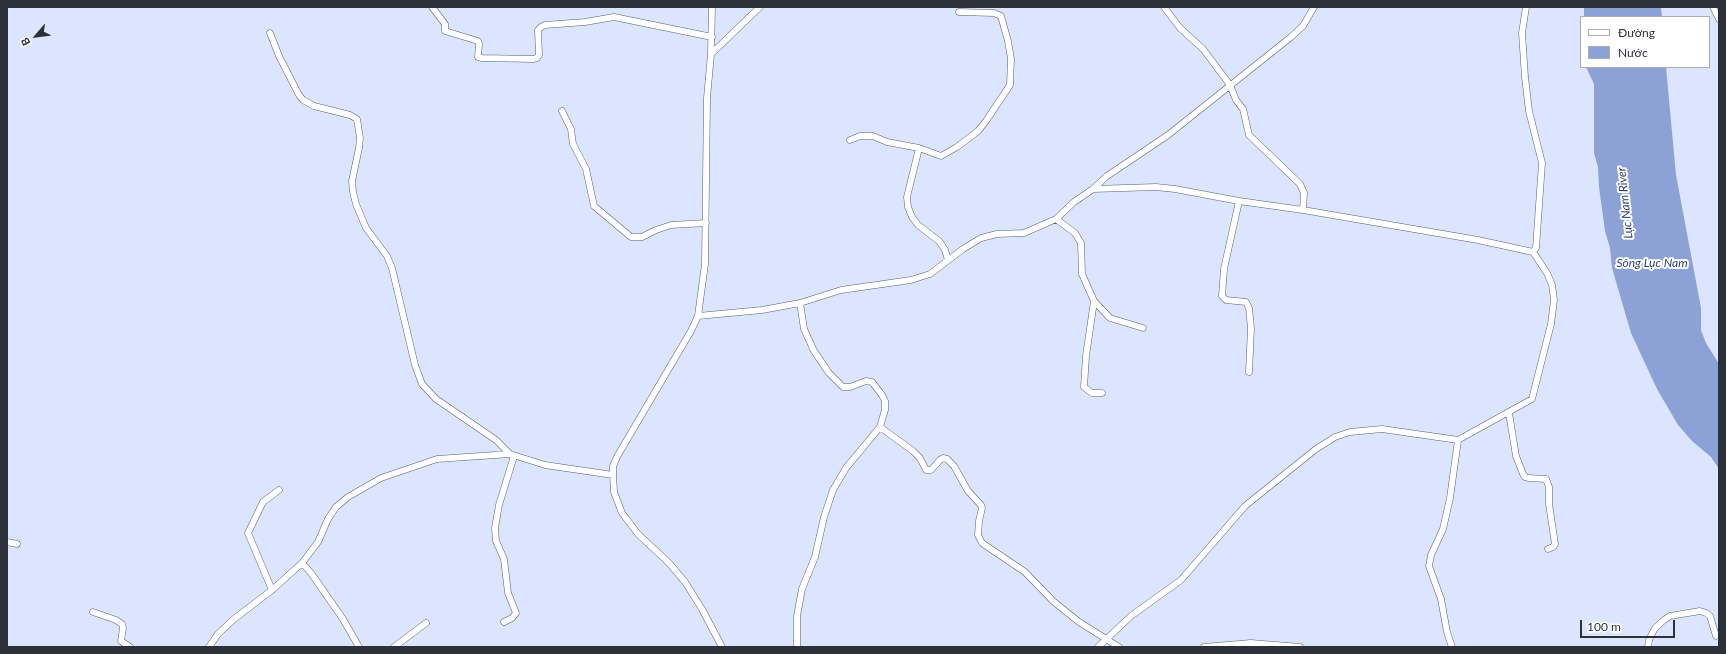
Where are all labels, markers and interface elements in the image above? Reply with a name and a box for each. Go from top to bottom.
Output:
north arrow [16,16,56,56]
legend [1580,16,1710,68]
text: Đường [1618,25,1655,40]
text: B [18,36,32,48]
text: Nước [1618,45,1648,60]
water label: Lục Nam River [1614,167,1636,239]
water label: Sông Lục Nam [1616,256,1688,270]
scale bar [1582,612,1677,638]
text: 100 m [1587,619,1621,634]

